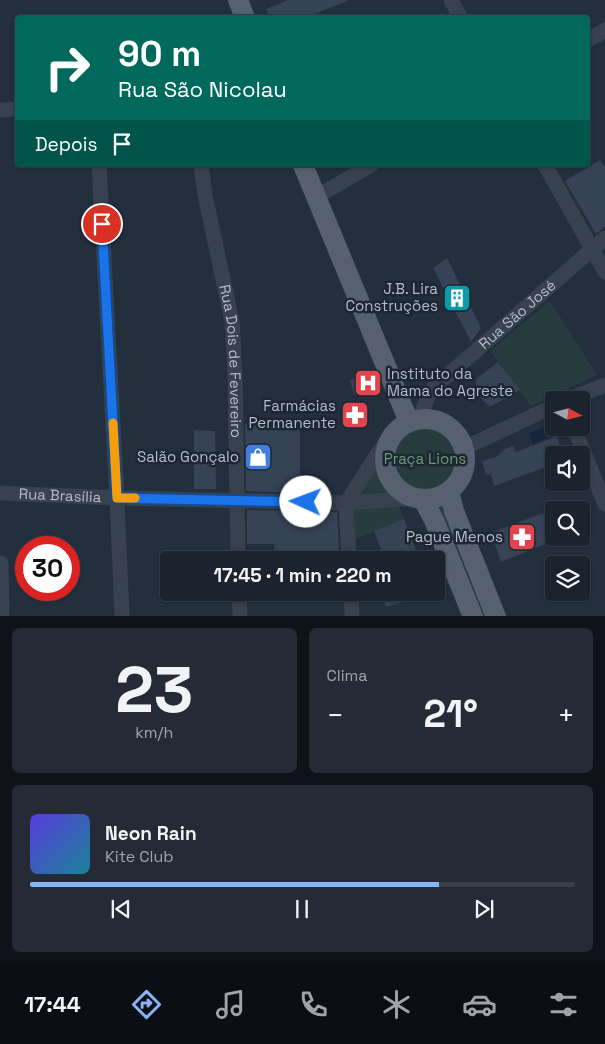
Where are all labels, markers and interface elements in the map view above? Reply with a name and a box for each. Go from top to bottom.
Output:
text: 90 m [118,32,201,76]
icon: right [35,35,100,100]
text: Rua São Nicolau [118,75,287,103]
icon: arrive [108,130,136,158]
text: Depois [35,132,98,157]
pin [81,203,123,245]
icon: arrive [88,210,116,238]
street label: Rua São José [474,275,560,353]
place label: J.B. Lira Construções [345,279,438,315]
street label: Rua Dois de Fevereiro [215,283,246,438]
building icon: J.B. Lira Construções [442,283,472,313]
place label: Instituto da Mama do Agreste [387,364,513,400]
hospital icon: Instituto da Mama do Agreste [353,368,383,398]
north arrow [545,391,590,436]
map controls [545,391,590,601]
place label: Farmácias Permanente [249,396,336,432]
pharmacy icon: Farmácias Permanente [340,400,370,430]
shop icon: Salão Gonçalo [243,442,273,472]
button: sound [545,446,590,491]
place label: Salão Gonçalo [137,447,239,466]
park label: Praça Lions [384,449,466,468]
position arrow [279,475,331,527]
street label: Rua Brasília [18,484,102,506]
button: search [545,501,590,546]
pharmacy icon: Pague Menos [507,522,537,552]
place label: Pague Menos [406,527,503,546]
speed limit sign: 30 [15,536,80,601]
button: layers [545,556,590,601]
text: 17:45 · 1 min · 220 m [213,563,392,588]
text: 23 [115,648,193,731]
text: Clima [327,665,368,686]
text: 21° [423,690,478,738]
text: − [327,697,344,733]
text: + [558,697,575,733]
text: km/h [135,722,173,743]
text: Neon Rain [105,821,197,846]
text: Kite Club [105,846,174,867]
icon: previous [107,895,135,923]
icon: pause [288,895,316,923]
icon: next [470,895,498,923]
icon: directions [129,987,164,1022]
icon: music [213,987,248,1022]
icon: phone [296,987,331,1022]
icon: climate [379,987,414,1022]
icon: car [462,987,497,1022]
icon: filters [546,987,581,1022]
text: 17:44 [24,990,81,1018]

